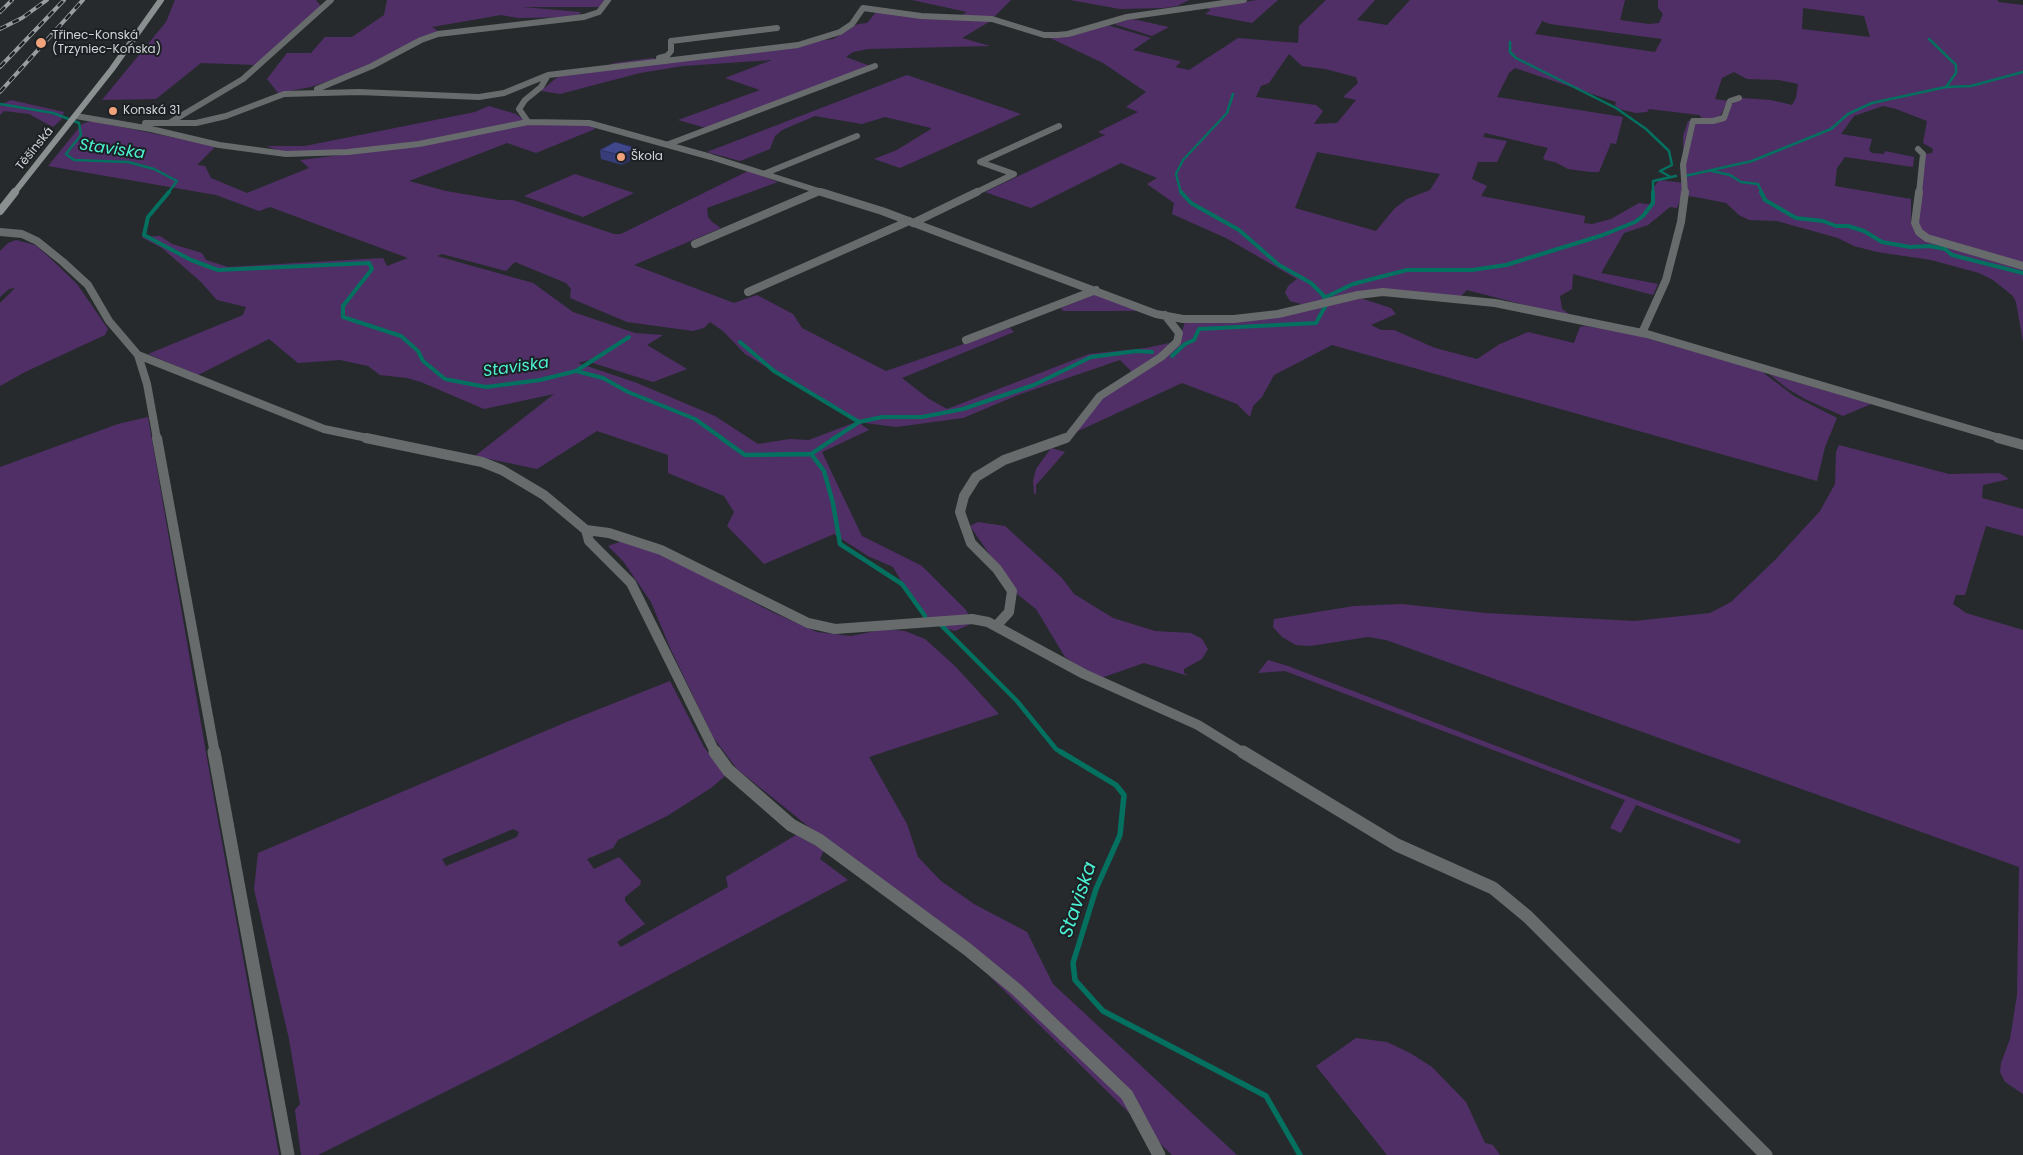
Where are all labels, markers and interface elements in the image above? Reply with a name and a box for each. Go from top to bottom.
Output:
place label: Třinec-Konská (Trzyniec-Końska) [52,29,161,57]
marker: Třinec-Konská (Trzyniec-Końska) [34,36,48,50]
place label: Konská 31 [123,104,180,118]
marker: Konská 31 [107,105,119,117]
street label: Těšínská [13,125,57,173]
water label: Staviska [78,136,146,164]
place label: Škola [631,150,663,164]
marker: Škola [615,151,627,163]
water label: Staviska [482,354,550,382]
water label: Staviska [1055,859,1103,941]

